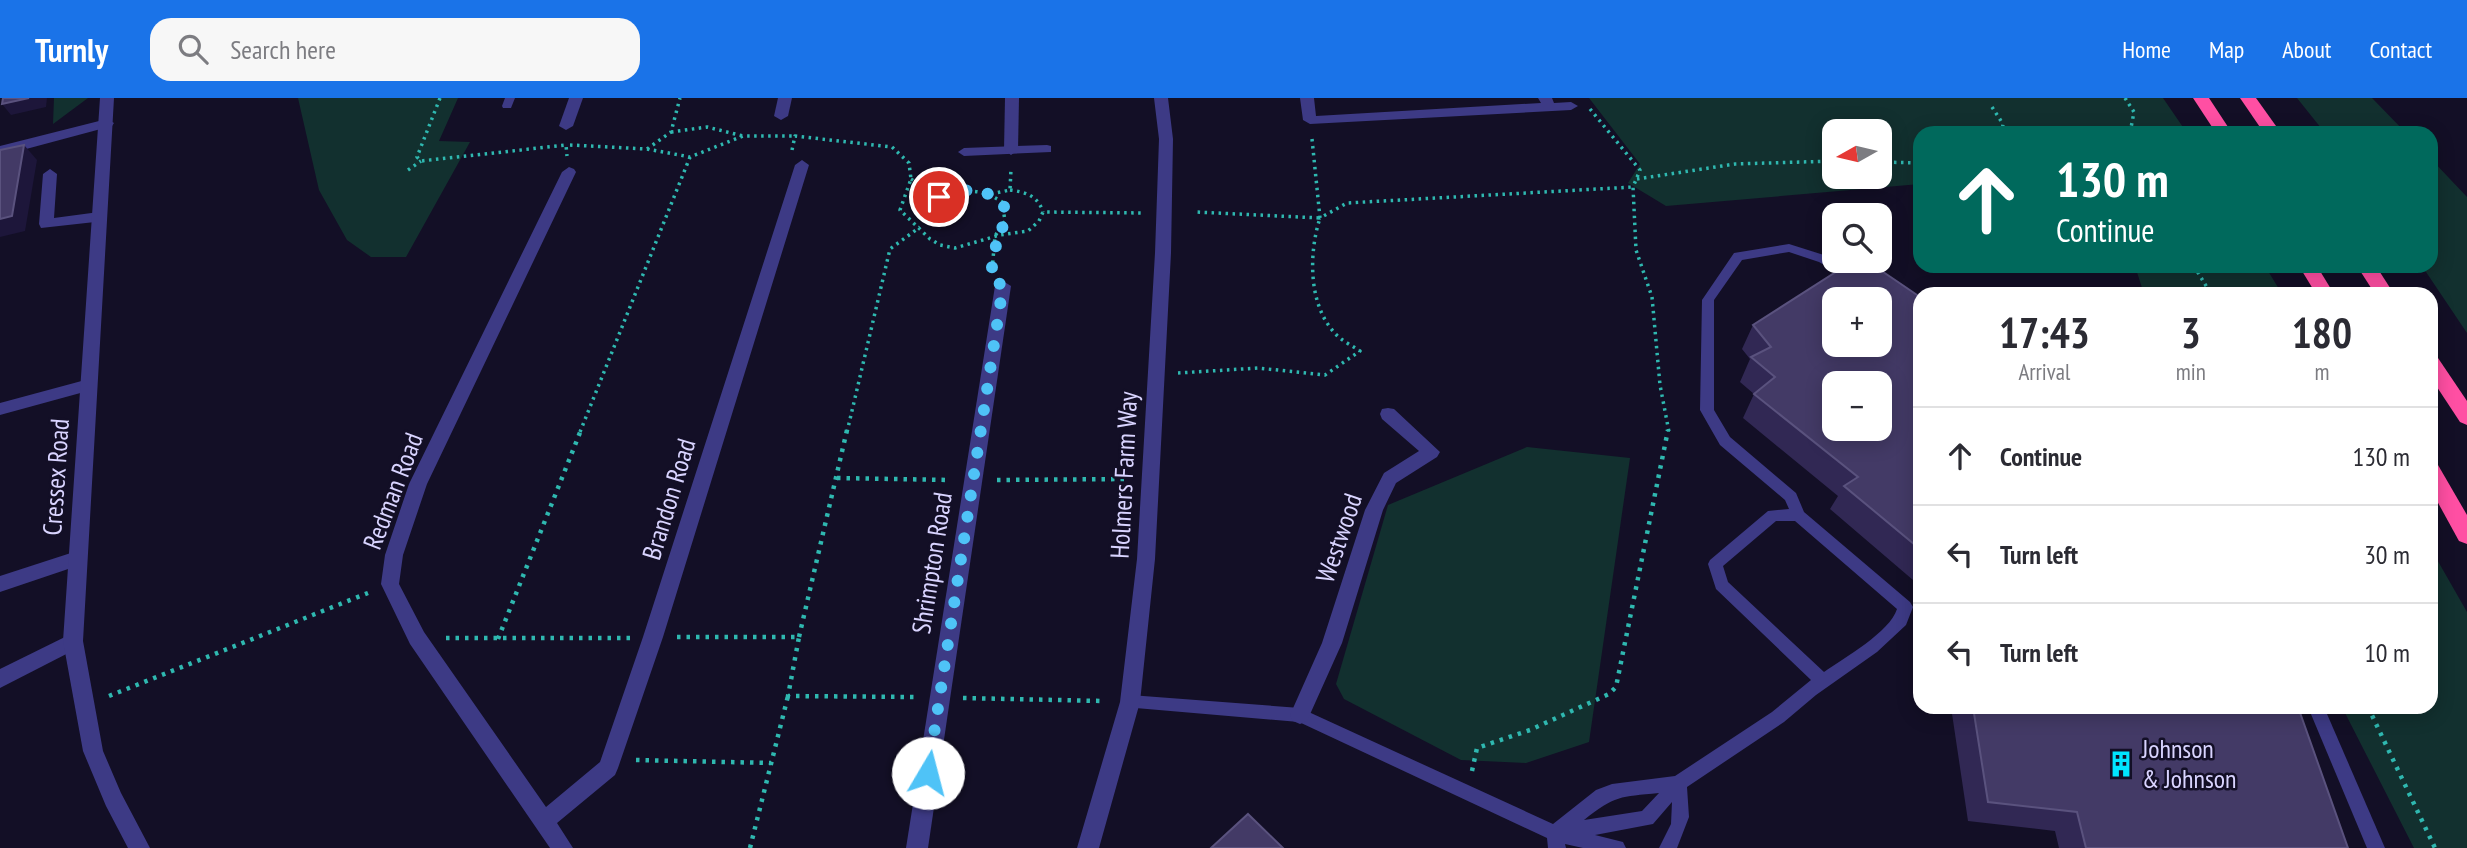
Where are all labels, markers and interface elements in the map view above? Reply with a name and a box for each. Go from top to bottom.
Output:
search box [150,18,640,81]
text: Turnly [35,28,108,71]
icon: search [174,30,212,68]
text: Search here [230,33,336,66]
text: Home [2122,34,2171,65]
text: Map [2209,34,2244,65]
text: About [2282,34,2331,65]
text: Contact [2369,34,2432,65]
north arrow [1822,119,1892,189]
map controls [1822,119,1892,441]
text: 130 m [2056,147,2169,211]
icon: ahead [1941,154,2032,245]
pin [909,167,969,227]
icon: arrive [920,178,958,216]
button: search [1822,203,1892,273]
text: Continue [2056,209,2155,251]
button: + [1822,287,1892,357]
text: 17:43 [1999,305,2090,360]
text: 3 [2181,305,2201,360]
text: 180 [2292,305,2352,360]
text: Arrival [2018,357,2070,386]
text: min [2176,357,2206,386]
text: m [2314,357,2329,386]
button: − [1822,371,1892,441]
street label: Holmers Farm Way [1103,390,1144,559]
street label: Cressex Road [35,417,76,537]
street label: Redman Road [355,428,430,554]
street label: Brandon Road [634,434,703,563]
icon: ahead [1941,437,1979,475]
text: Continue [2000,440,2082,473]
text: 130 m [2352,440,2410,473]
street label: Westwood [1308,489,1369,587]
street label: Shrimpton Road [904,490,959,636]
icon: left [1941,535,1979,573]
text: Turn left [2000,538,2078,571]
text: 30 m [2364,538,2410,571]
icon: left [1941,633,1979,671]
text: Turn left [2000,636,2078,669]
text: 10 m [2364,636,2410,669]
place label: Johnson & Johnson [2141,732,2236,795]
position arrow [891,736,965,810]
building icon: Johnson & Johnson [2106,749,2136,779]

